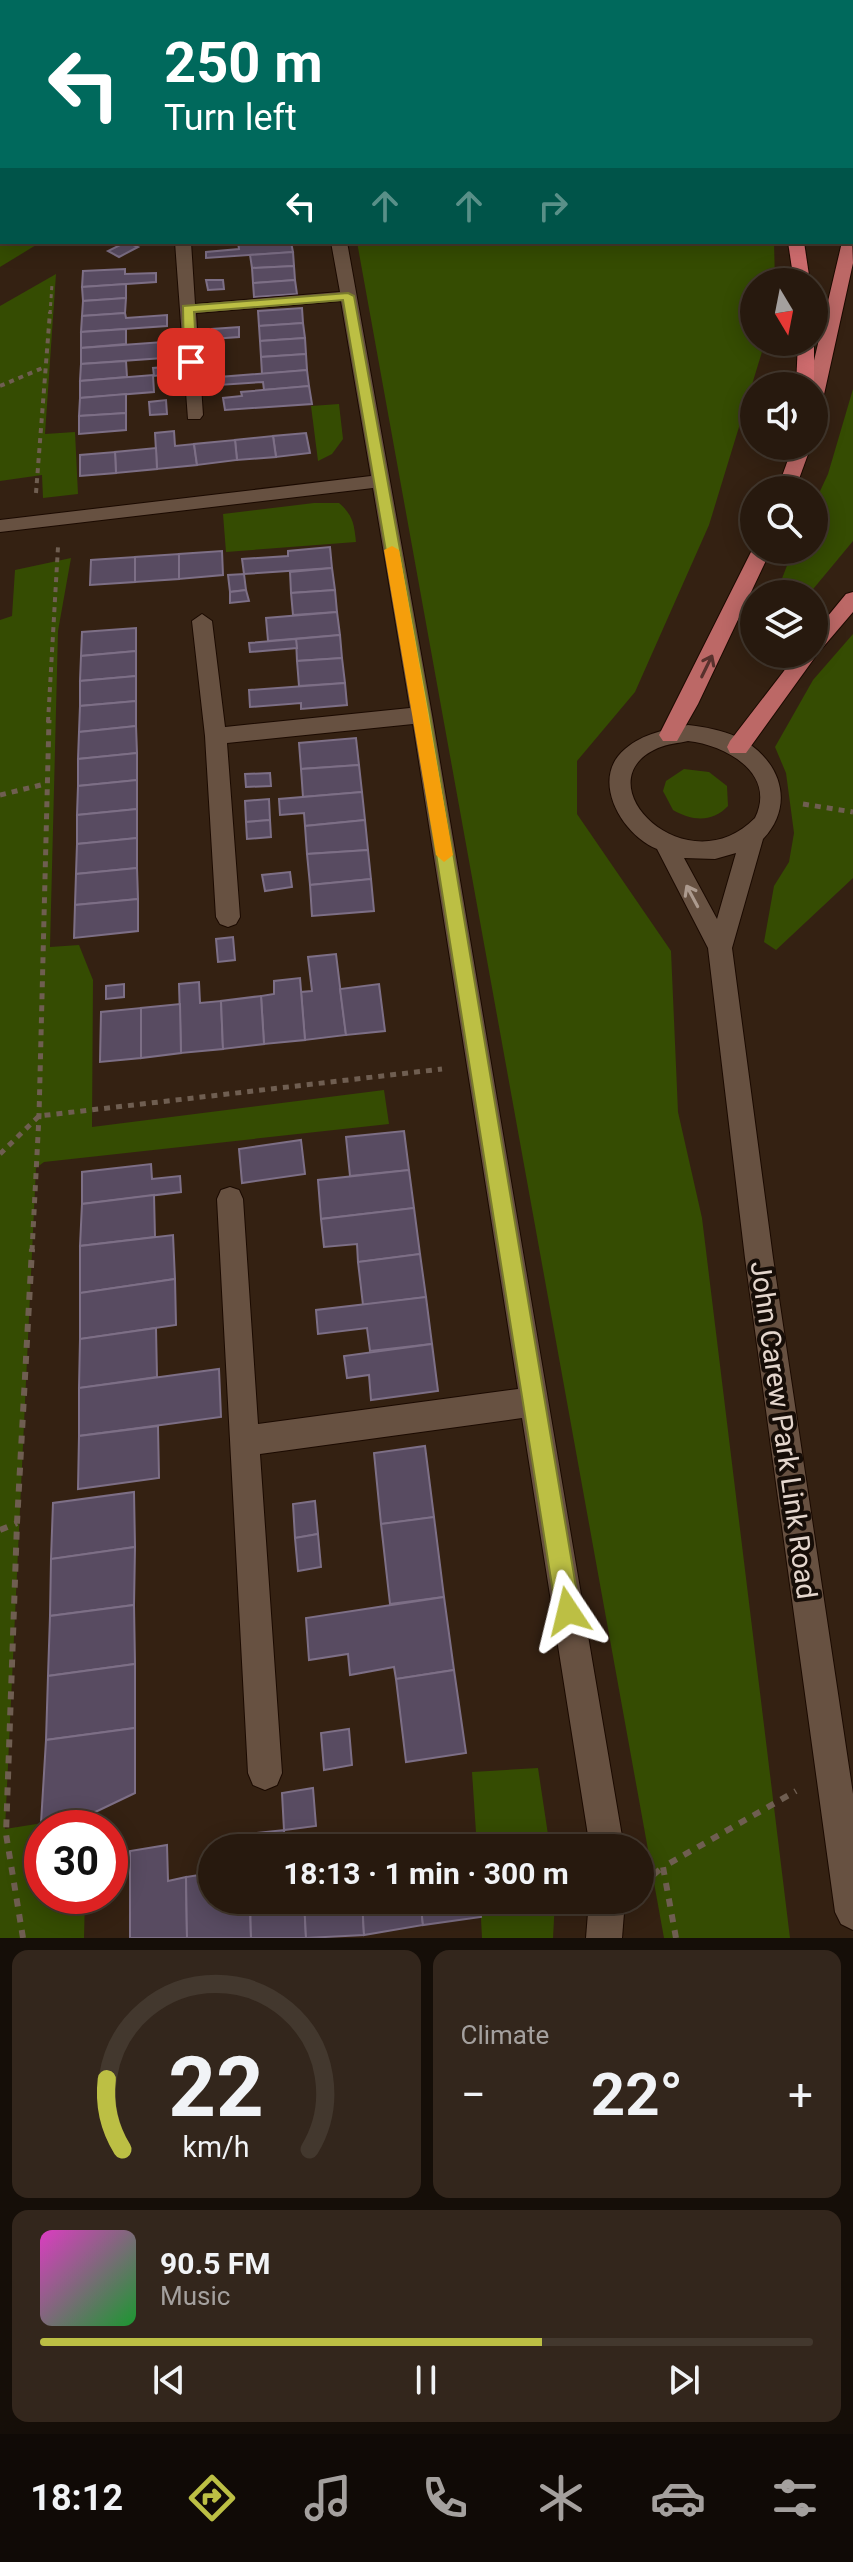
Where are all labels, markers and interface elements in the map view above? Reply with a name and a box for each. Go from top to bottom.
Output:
text: 250 m [164,30,323,96]
icon: left [32,32,136,136]
text: Turn left [164,97,297,139]
icon: left [279,184,323,228]
icon: ahead [363,184,407,228]
icon: ahead [447,184,491,228]
icon: right [531,184,575,228]
north arrow [740,268,828,356]
map controls [740,268,828,668]
pin [157,328,225,396]
icon: arrive [169,340,213,384]
button: sound [740,372,828,460]
button: search [740,476,828,564]
button: layers [740,580,828,668]
one-way arrow [700,654,715,678]
one-way arrow [684,884,700,908]
street label: John Carew Park Link Road [743,1259,824,1601]
position arrow [526,1569,610,1653]
speed limit sign: 30 [24,1810,128,1914]
text: 18:13 · 1 min · 300 m [283,1856,569,1891]
text: Climate [461,2020,549,2050]
text: 22 [169,2039,264,2136]
text: 22° [591,2059,683,2130]
text: − [461,2069,486,2121]
text: + [788,2069,813,2121]
text: km/h [183,2130,250,2164]
text: 90.5 FM [160,2246,271,2281]
text: Music [160,2281,230,2311]
icon: previous [147,2358,191,2402]
icon: pause [404,2358,448,2402]
icon: next [662,2358,706,2402]
icon: directions [184,2470,240,2526]
icon: music [300,2470,356,2526]
icon: phone [417,2470,473,2526]
icon: climate [533,2470,589,2526]
icon: car [650,2470,706,2526]
icon: filters [767,2470,823,2526]
text: 18:12 [30,2477,123,2519]

